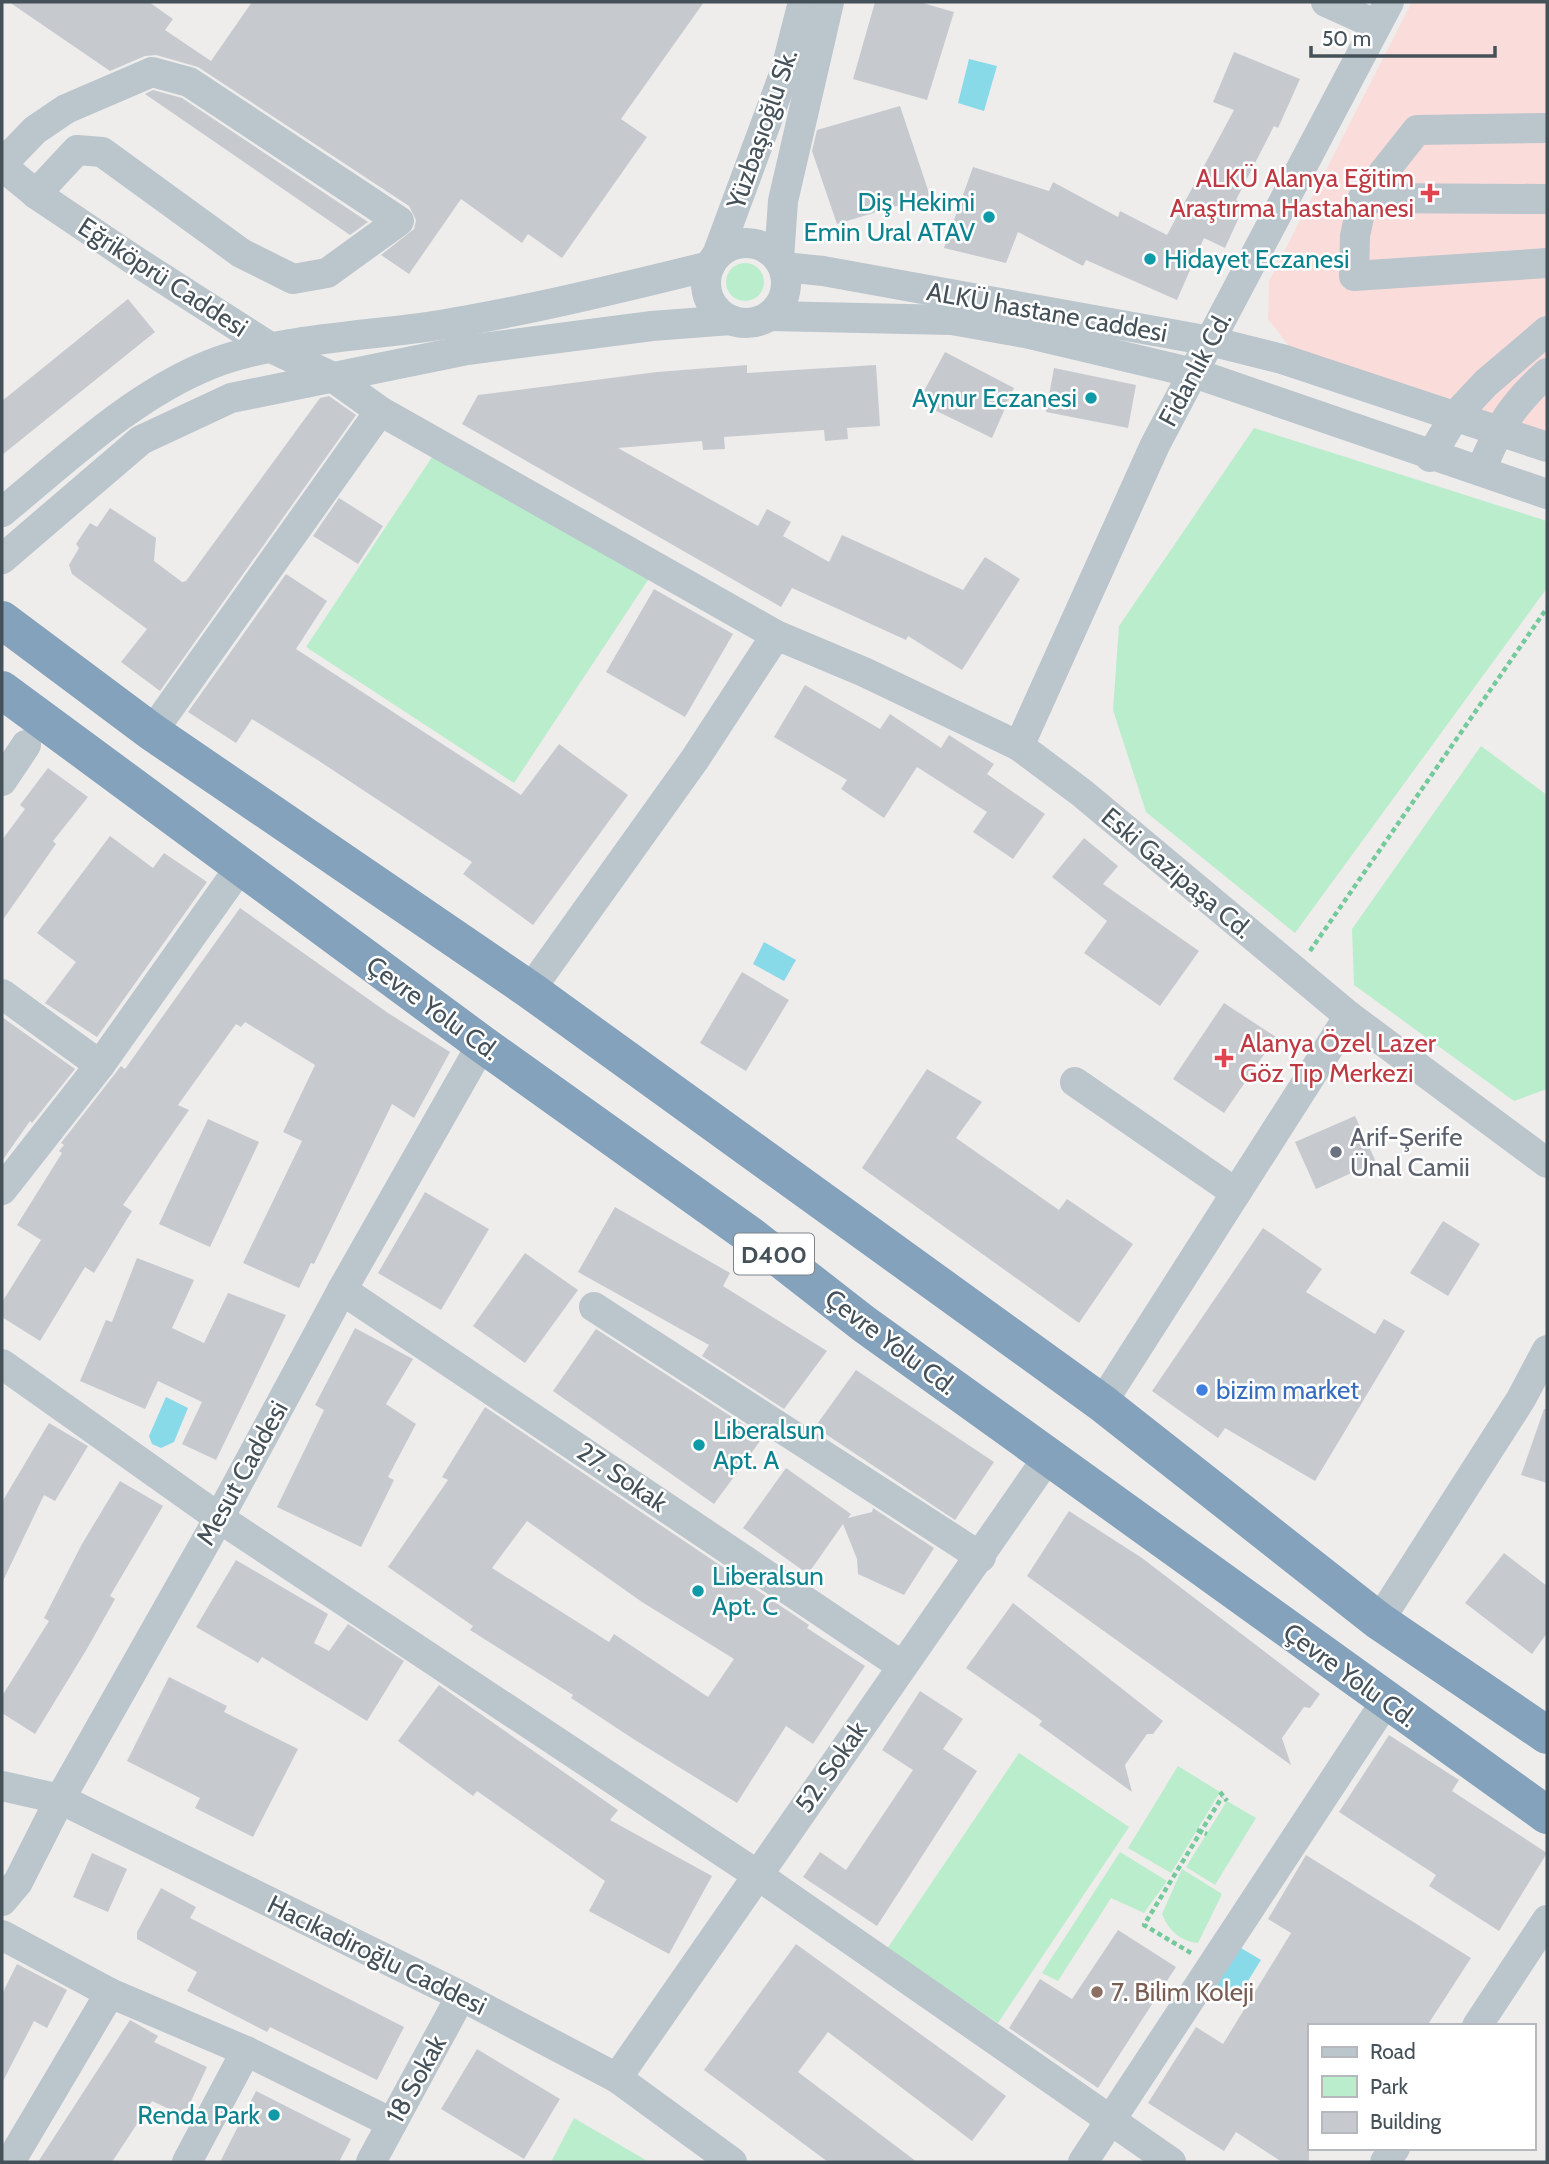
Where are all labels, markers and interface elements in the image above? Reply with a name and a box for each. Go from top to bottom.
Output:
scale bar [1311,14,1495,58]
text: 50 m [1322,26,1371,51]
street label: Yüzbaşıoğlu Sk. [719,45,804,214]
place label: ALKÜ Alanya Eğitim Araştırma Hastahanesi [1170,162,1414,224]
marker: ALKÜ Alanya Eğitim Araştırma Hastahanesi [1420,183,1440,203]
place label: Diş Hekimi Emin Ural ATAV [804,186,975,248]
marker: Diş Hekimi Emin Ural ATAV [981,209,997,225]
street label: Eğriköprü Caddesi [72,210,254,344]
place label: Hidayet Eczanesi [1164,243,1349,275]
marker: Hidayet Eczanesi [1142,251,1158,267]
street label: ALKÜ hastane caddesi [924,275,1170,349]
street label: Fidanlık Cd. [1152,306,1238,432]
place label: Aynur Eczanesi [912,382,1077,414]
marker: Aynur Eczanesi [1083,390,1099,406]
street label: Eski Gazipaşa Cd. [1095,801,1259,945]
street label: Çevre Yolu Cd. [360,949,506,1067]
place label: Alanya Özel Lazer Göz Tıp Merkezi [1240,1027,1437,1089]
marker: Alanya Özel Lazer Göz Tıp Merkezi [1214,1048,1234,1068]
place label: Arif-Şerife Ünal Camii [1350,1121,1470,1183]
marker: Arif-Şerife Ünal Camii [1328,1144,1344,1160]
road number: D400 [734,1234,814,1274]
street label: Çevre Yolu Cd. [819,1282,963,1402]
place label: bizim market [1216,1374,1359,1406]
marker: bizim market [1194,1382,1210,1398]
street label: Mesut Caddesi [189,1395,295,1551]
place label: Liberalsun Apt. A [713,1414,825,1476]
street label: 27. Sokak [571,1435,674,1519]
marker: Liberalsun Apt. A [691,1437,707,1453]
place label: Liberalsun Apt. C [712,1560,824,1622]
marker: Liberalsun Apt. C [690,1583,706,1599]
street label: Çevre Yolu Cd. [1277,1616,1423,1734]
street label: 52. Sokak [788,1715,874,1819]
street label: Hacıkadiroğlu Caddesi [262,1888,492,2022]
place label: 7. Bilim Koleji [1111,1976,1254,2008]
marker: 7. Bilim Koleji [1089,1984,1105,2000]
legend [1308,2024,1535,2150]
street label: 18 Sokak [379,2029,453,2128]
text: Road [1370,2039,1416,2064]
text: Park [1370,2074,1408,2099]
place label: Renda Park [137,2099,260,2131]
marker: Renda Park [266,2107,282,2123]
text: Building [1370,2109,1442,2134]

